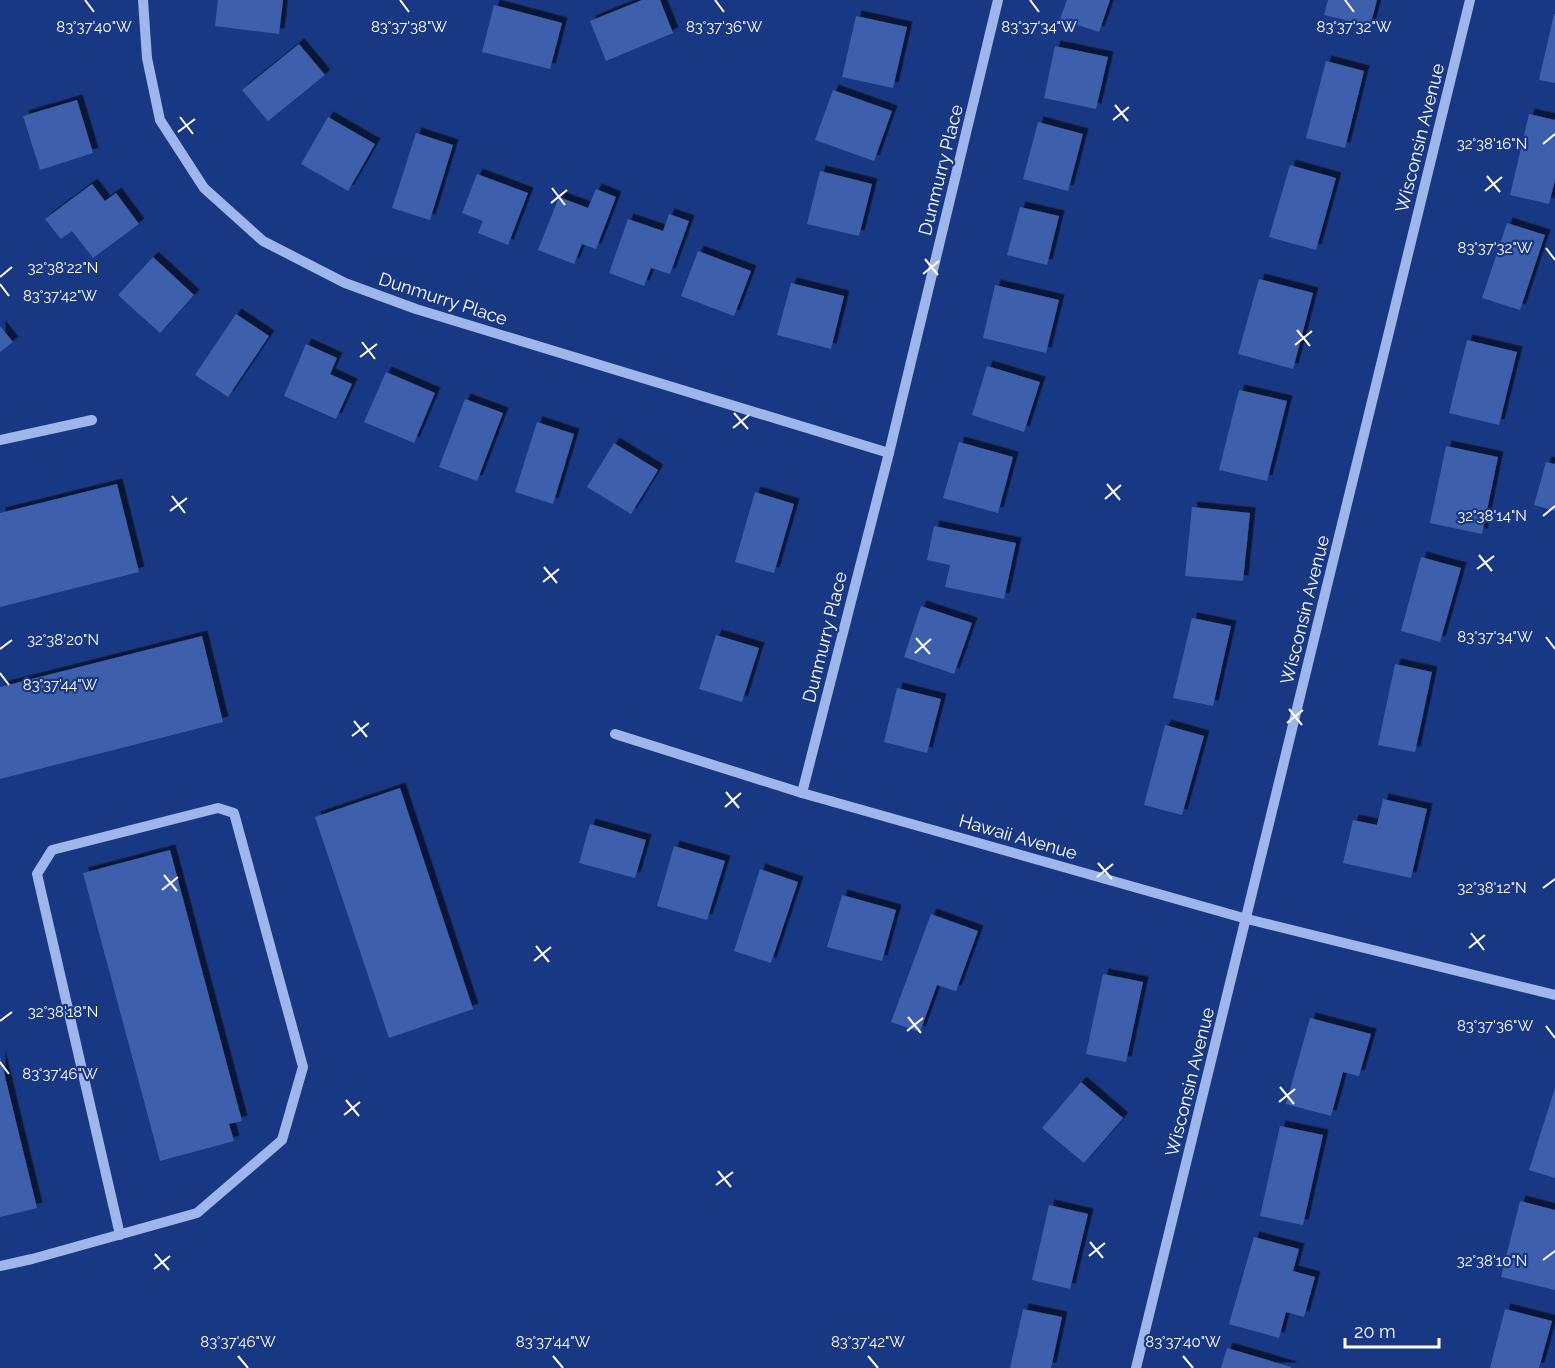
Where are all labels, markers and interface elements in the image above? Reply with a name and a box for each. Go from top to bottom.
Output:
text: 83°37'40"W [56,18,132,36]
text: 83°37'38"W [371,18,447,36]
text: 83°37'36"W [686,18,762,36]
text: 83°37'34"W [1001,18,1077,36]
text: 83°37'32"W [1317,18,1392,36]
street label: Wisconsin Avenue [1391,61,1448,215]
street label: Dunmurry Place [914,102,967,237]
text: 32°38'16"N [1457,135,1527,153]
text: 83°37'32"W [1458,239,1533,257]
text: 32°38'22"N [28,259,98,277]
street label: Dunmurry Place [376,268,511,329]
text: 83°37'42"W [23,287,97,305]
text: 32°38'14"N [1457,507,1527,525]
street label: Wisconsin Avenue [1276,533,1333,687]
street label: Dunmurry Place [798,569,851,704]
text: 83°37'34"W [1457,628,1533,646]
text: 32°38'20"N [27,631,99,649]
text: 83°37'44"W [23,676,98,694]
street label: Hawaii Avenue [957,810,1080,864]
text: 32°38'12"N [1457,879,1527,897]
text: 32°38'18"N [28,1003,98,1021]
street label: Wisconsin Avenue [1161,1005,1218,1159]
text: 83°37'36"W [1457,1017,1533,1035]
text: 83°37'46"W [22,1065,98,1083]
text: 32°38'10"N [1457,1252,1527,1270]
scale bar [1345,1311,1440,1349]
text: 20 m [1354,1321,1396,1342]
text: 83°37'46"W [200,1333,276,1351]
text: 83°37'44"W [516,1333,591,1351]
text: 83°37'42"W [831,1333,905,1351]
text: 83°37'40"W [1145,1333,1221,1351]

